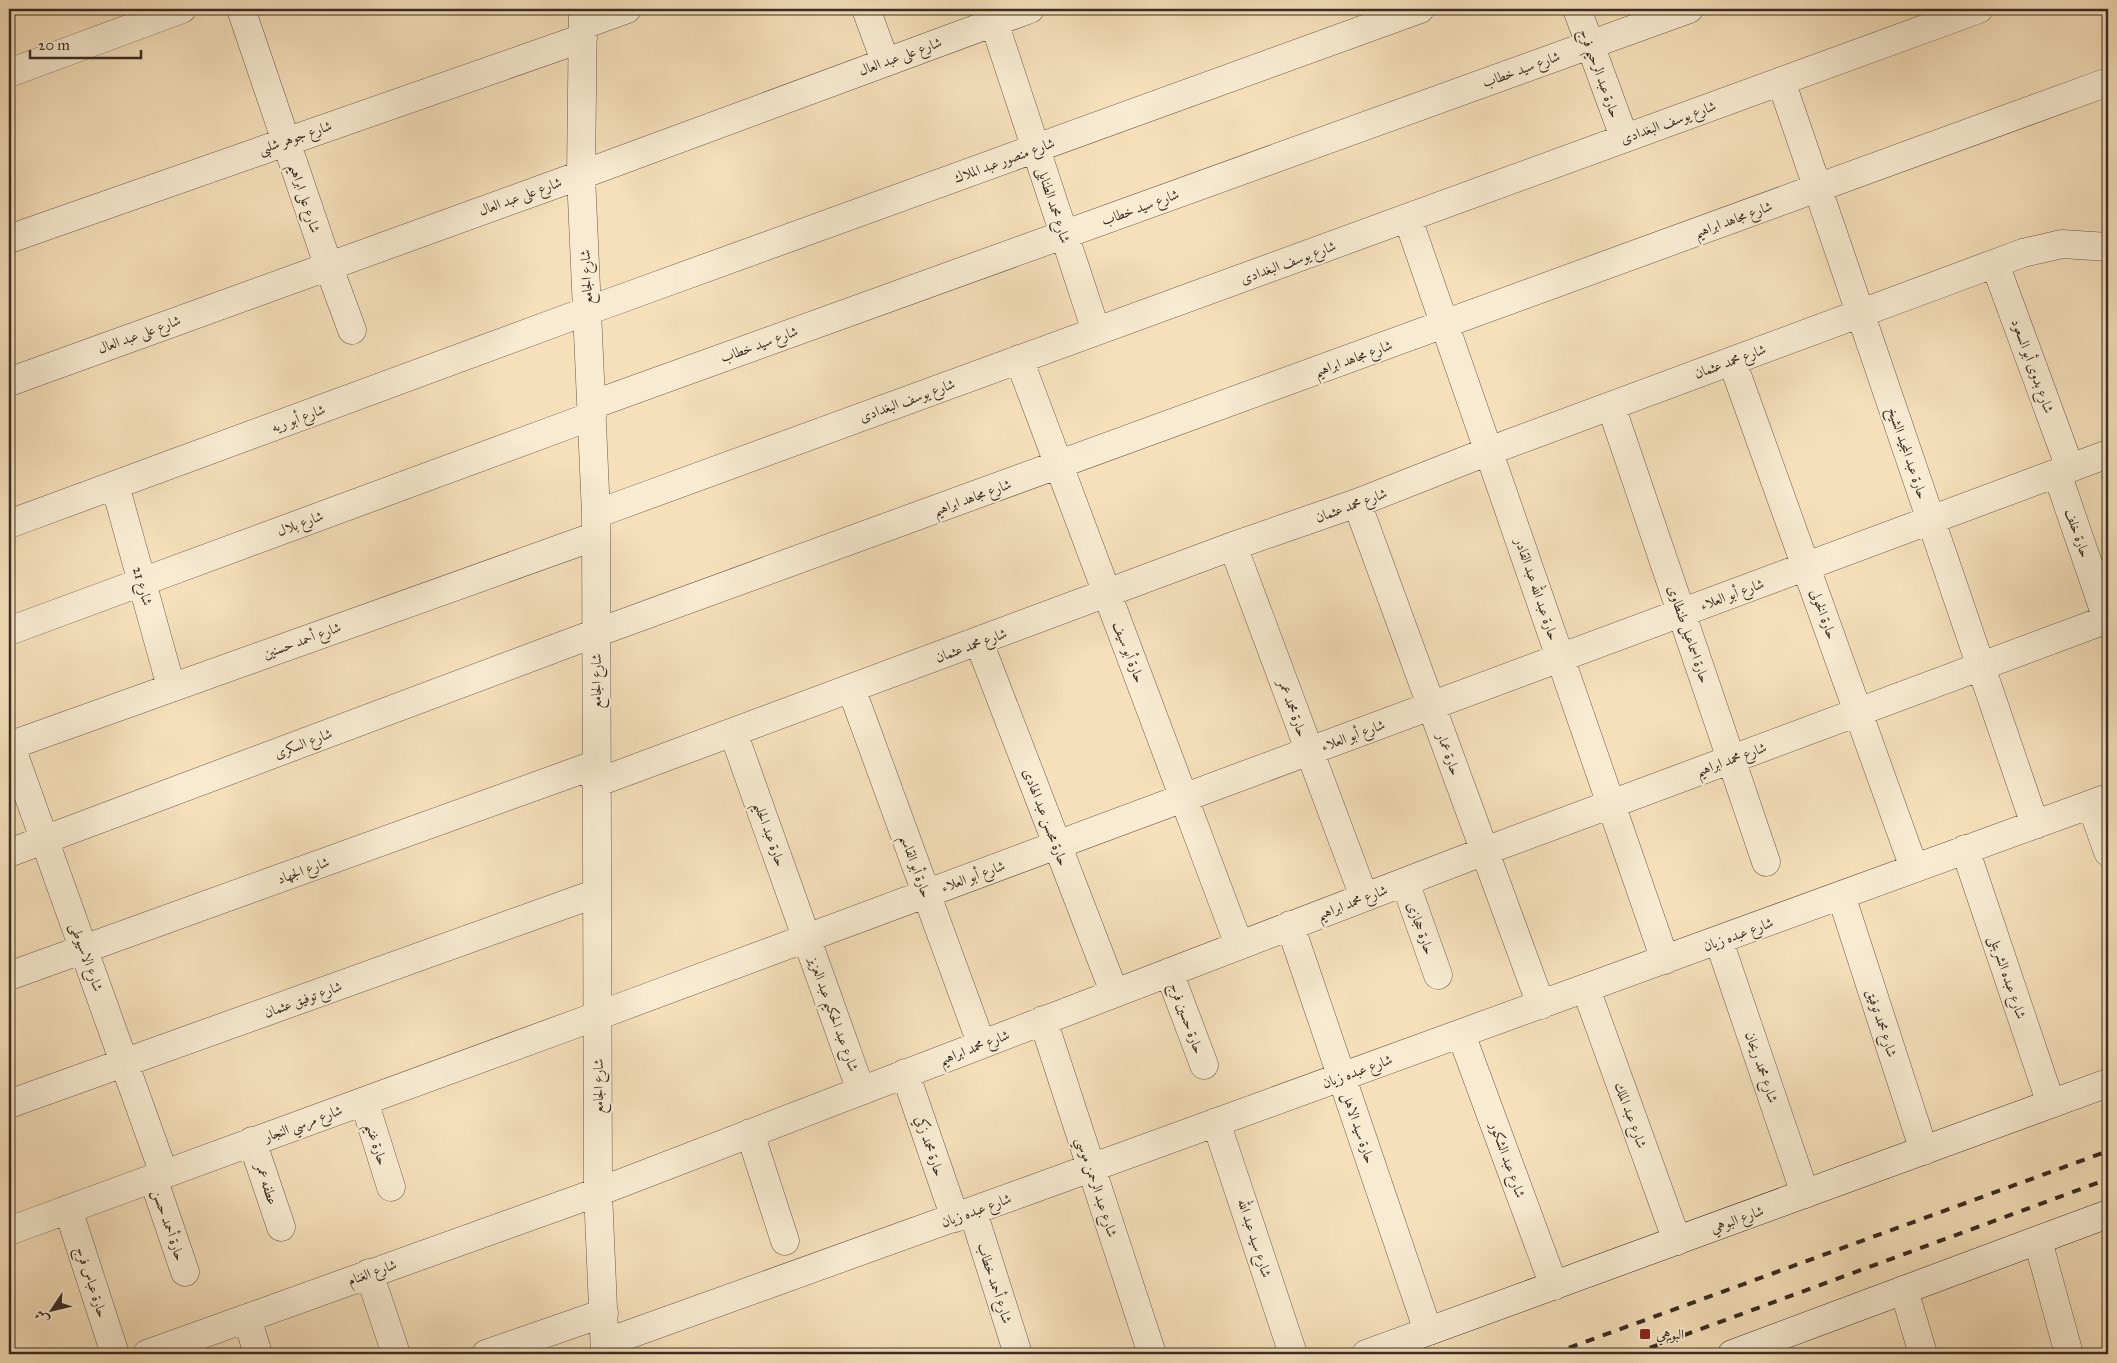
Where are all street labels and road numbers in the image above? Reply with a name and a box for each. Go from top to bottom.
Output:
street label: حارة عبد الرحيم فرج [1571,26,1624,122]
street label: شارع على عبد العال [856,34,945,82]
street label: شارع سيد خطاب [1480,48,1563,94]
street label: شارع يوسف البغدادى [1618,97,1719,150]
street label: شارع جوهر شلبى [256,117,335,161]
street label: شارع منصور عبد الملاك [951,134,1058,189]
street label: شارع على ابراهيم [281,161,324,237]
street label: شارع محمد الطنابلى [1030,165,1074,246]
street label: شارع على عبد العال [476,174,565,222]
street label: شارع سيد خطاب [1099,186,1182,232]
street label: شارع مجاهد ابراهيم [1692,197,1776,246]
street label: شارع يوسف البغدادى [1238,237,1339,290]
street label: شارع الجامع [577,249,601,305]
street label: شارع على عبد العال [95,312,184,360]
street label: شارع بدوى أبو السعود [2005,316,2059,417]
street label: شارع سيد خطاب [718,323,801,369]
street label: شارع مجاهد ابراهيم [1312,336,1396,385]
street label: شارع محمد عثمان [1692,341,1769,385]
street label: شارع يوسف البغدادى [857,375,958,428]
street label: شارع أبو ريه [268,399,329,439]
street label: حارة عبد المجيد الشيخ [1880,405,1931,503]
street label: شارع مجاهد ابراهيم [931,475,1015,524]
street label: شارع محمد عثمان [1313,485,1390,529]
street label: حارة خلف [2061,506,2094,560]
street label: شارع بلال [275,507,327,543]
street label: حارة عبد الله عبد القادر [1510,533,1565,643]
street label: شارع 21 [126,565,156,608]
street label: شارع أبو العلاء [1697,573,1767,617]
street label: حارة اسماعيل طنطاوى [1662,583,1713,686]
street label: حارة الخولى [1807,587,1840,642]
street label: شارع أحمد حسنين [260,617,344,665]
street label: حارة أبو سيف [1109,618,1150,685]
street label: شارع محمد عثمان [933,625,1010,669]
street label: شارع الجامع [588,654,610,708]
street label: حارة محمد عمر [1274,675,1311,739]
street label: شارع أبو العلاء [1318,714,1388,758]
street label: شارع السكرى [272,725,336,765]
street label: حارة عمار [1432,729,1464,778]
street label: شارع محمد ابراهيم [1693,739,1771,785]
street label: حارة محسن عبد الهادى [1018,766,1072,869]
street label: حارة عبد الحليم [745,799,789,871]
street label: حارة أبو القاسم [892,832,937,902]
street label: شارع الجهاد [275,853,333,891]
street label: شارع أبو العلاء [938,855,1008,899]
street label: شارع محمد ابراهيم [1315,881,1392,928]
street label: حارة حجازى [1403,899,1438,957]
street label: شارع عبده زيان [1701,914,1777,958]
street label: شارع الاسيوطى [63,921,107,995]
street label: شارع عبده الشربتلى [1982,933,2030,1022]
street label: شارع عبد الحكيم عبد العزيز [799,953,862,1076]
street label: شارع توفيق عثمان [262,978,346,1024]
street label: حارة حسين فرج [1162,980,1207,1057]
street label: شارع محمد توفيق [1860,987,1901,1060]
street label: شارع محمد ابراهيم [937,1026,1014,1073]
street label: شارع محمد ريحان [1739,1029,1782,1106]
street label: شارع عبده زيان [1320,1051,1396,1095]
street label: شارع الجامع [590,1059,612,1113]
street label: شارع عبد الملك [1608,1080,1650,1152]
street label: حارة سيد الاهل [1337,1090,1379,1166]
street label: شارع مرسي النجار [260,1101,346,1151]
street label: حارة محمد زكي [908,1113,949,1179]
street label: شارع عبد الشكور [1483,1118,1529,1201]
street label: حارة غنيم [357,1121,391,1169]
street label: شارع عبد الرحمن موسي [1068,1135,1121,1241]
street label: عطفه عمر [251,1159,281,1207]
street label: حارة أحمد حسن [147,1187,191,1263]
street label: شارع عبده زيان [939,1190,1015,1234]
street label: شارع سيد عبد الله [1231,1196,1278,1280]
street label: شارع البوهي [1708,1202,1767,1240]
street label: شارع أحمد خطاب [971,1240,1017,1326]
street label: حارة عباس فرج [68,1244,111,1321]
street label: شارع الغنام [345,1256,400,1293]

